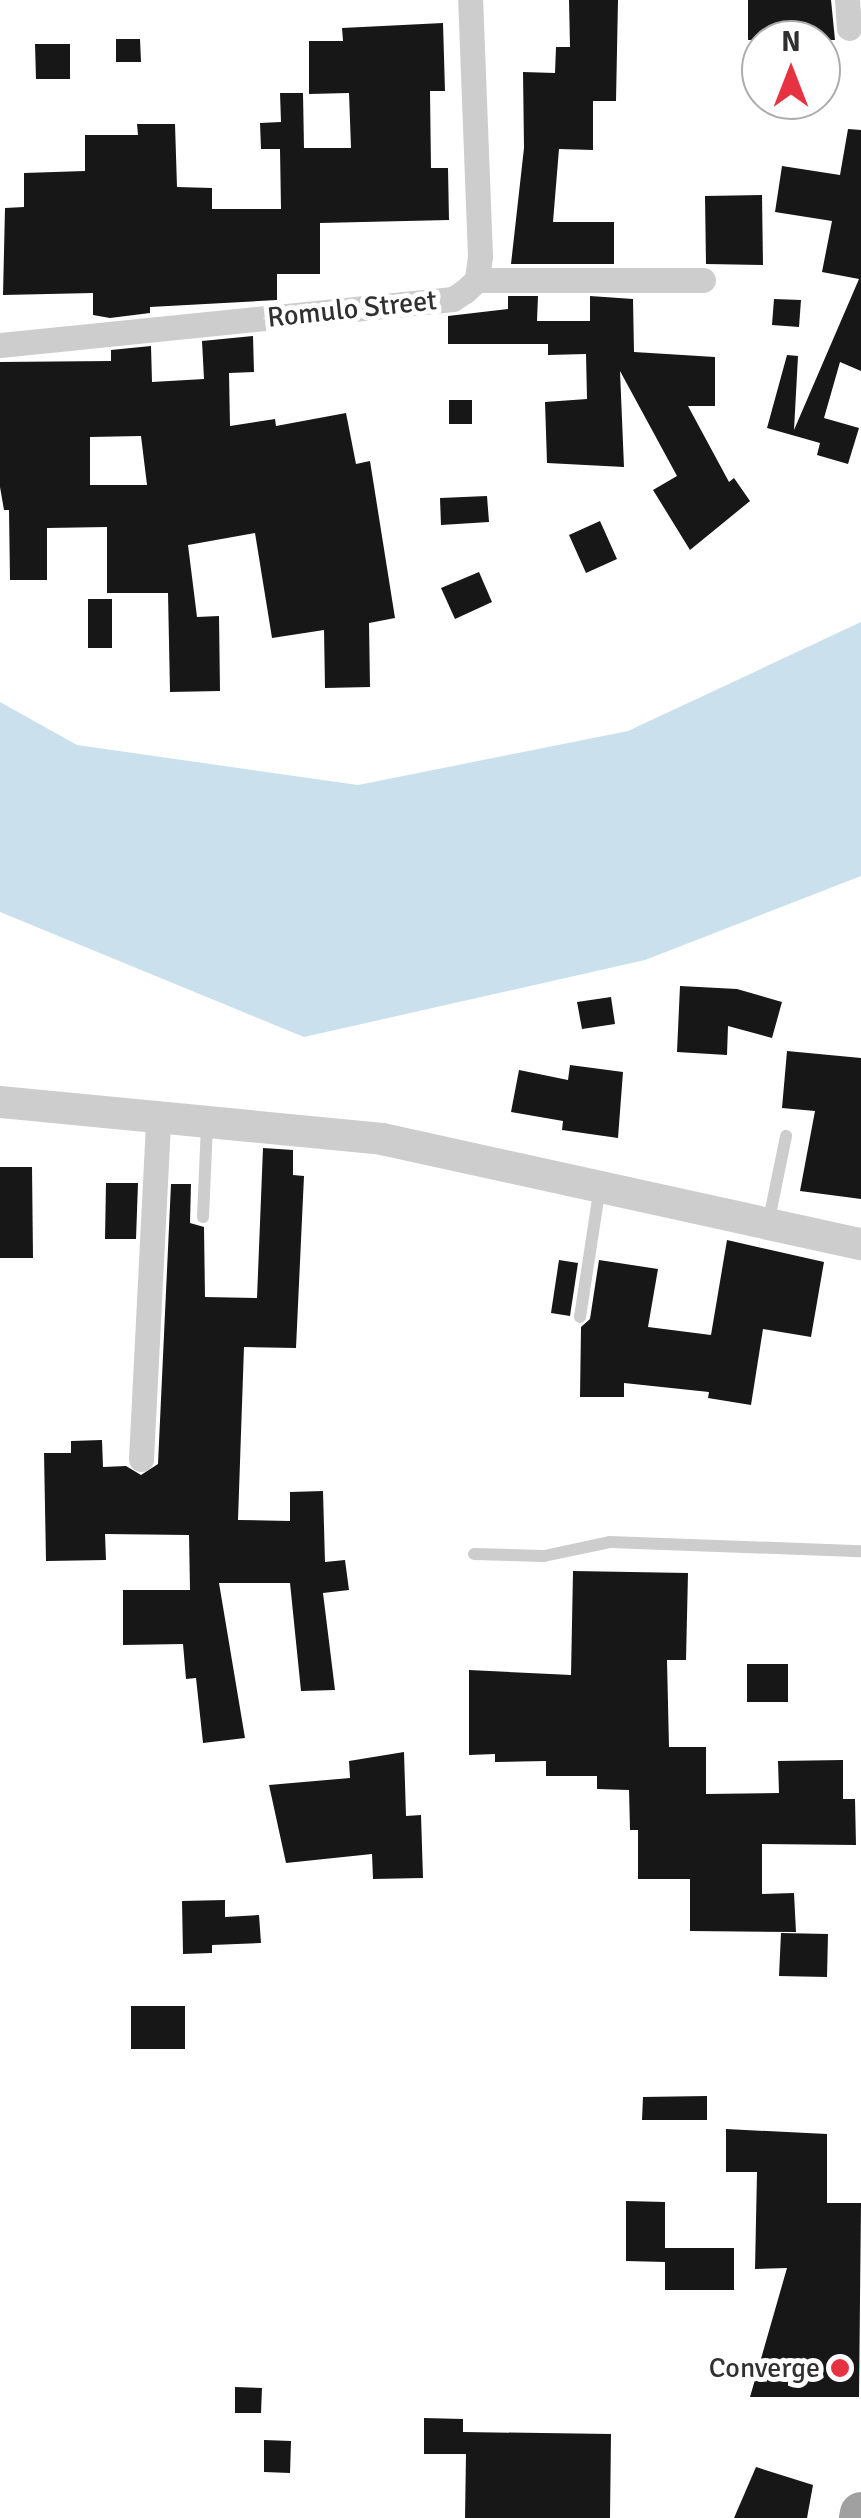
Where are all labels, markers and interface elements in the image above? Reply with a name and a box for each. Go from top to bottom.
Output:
north arrow [741,20,841,120]
text: N [781,25,801,59]
street label: Romulo Street [266,283,438,335]
place label: Converge [709,2351,820,2385]
marker: Converge [829,2357,851,2379]

